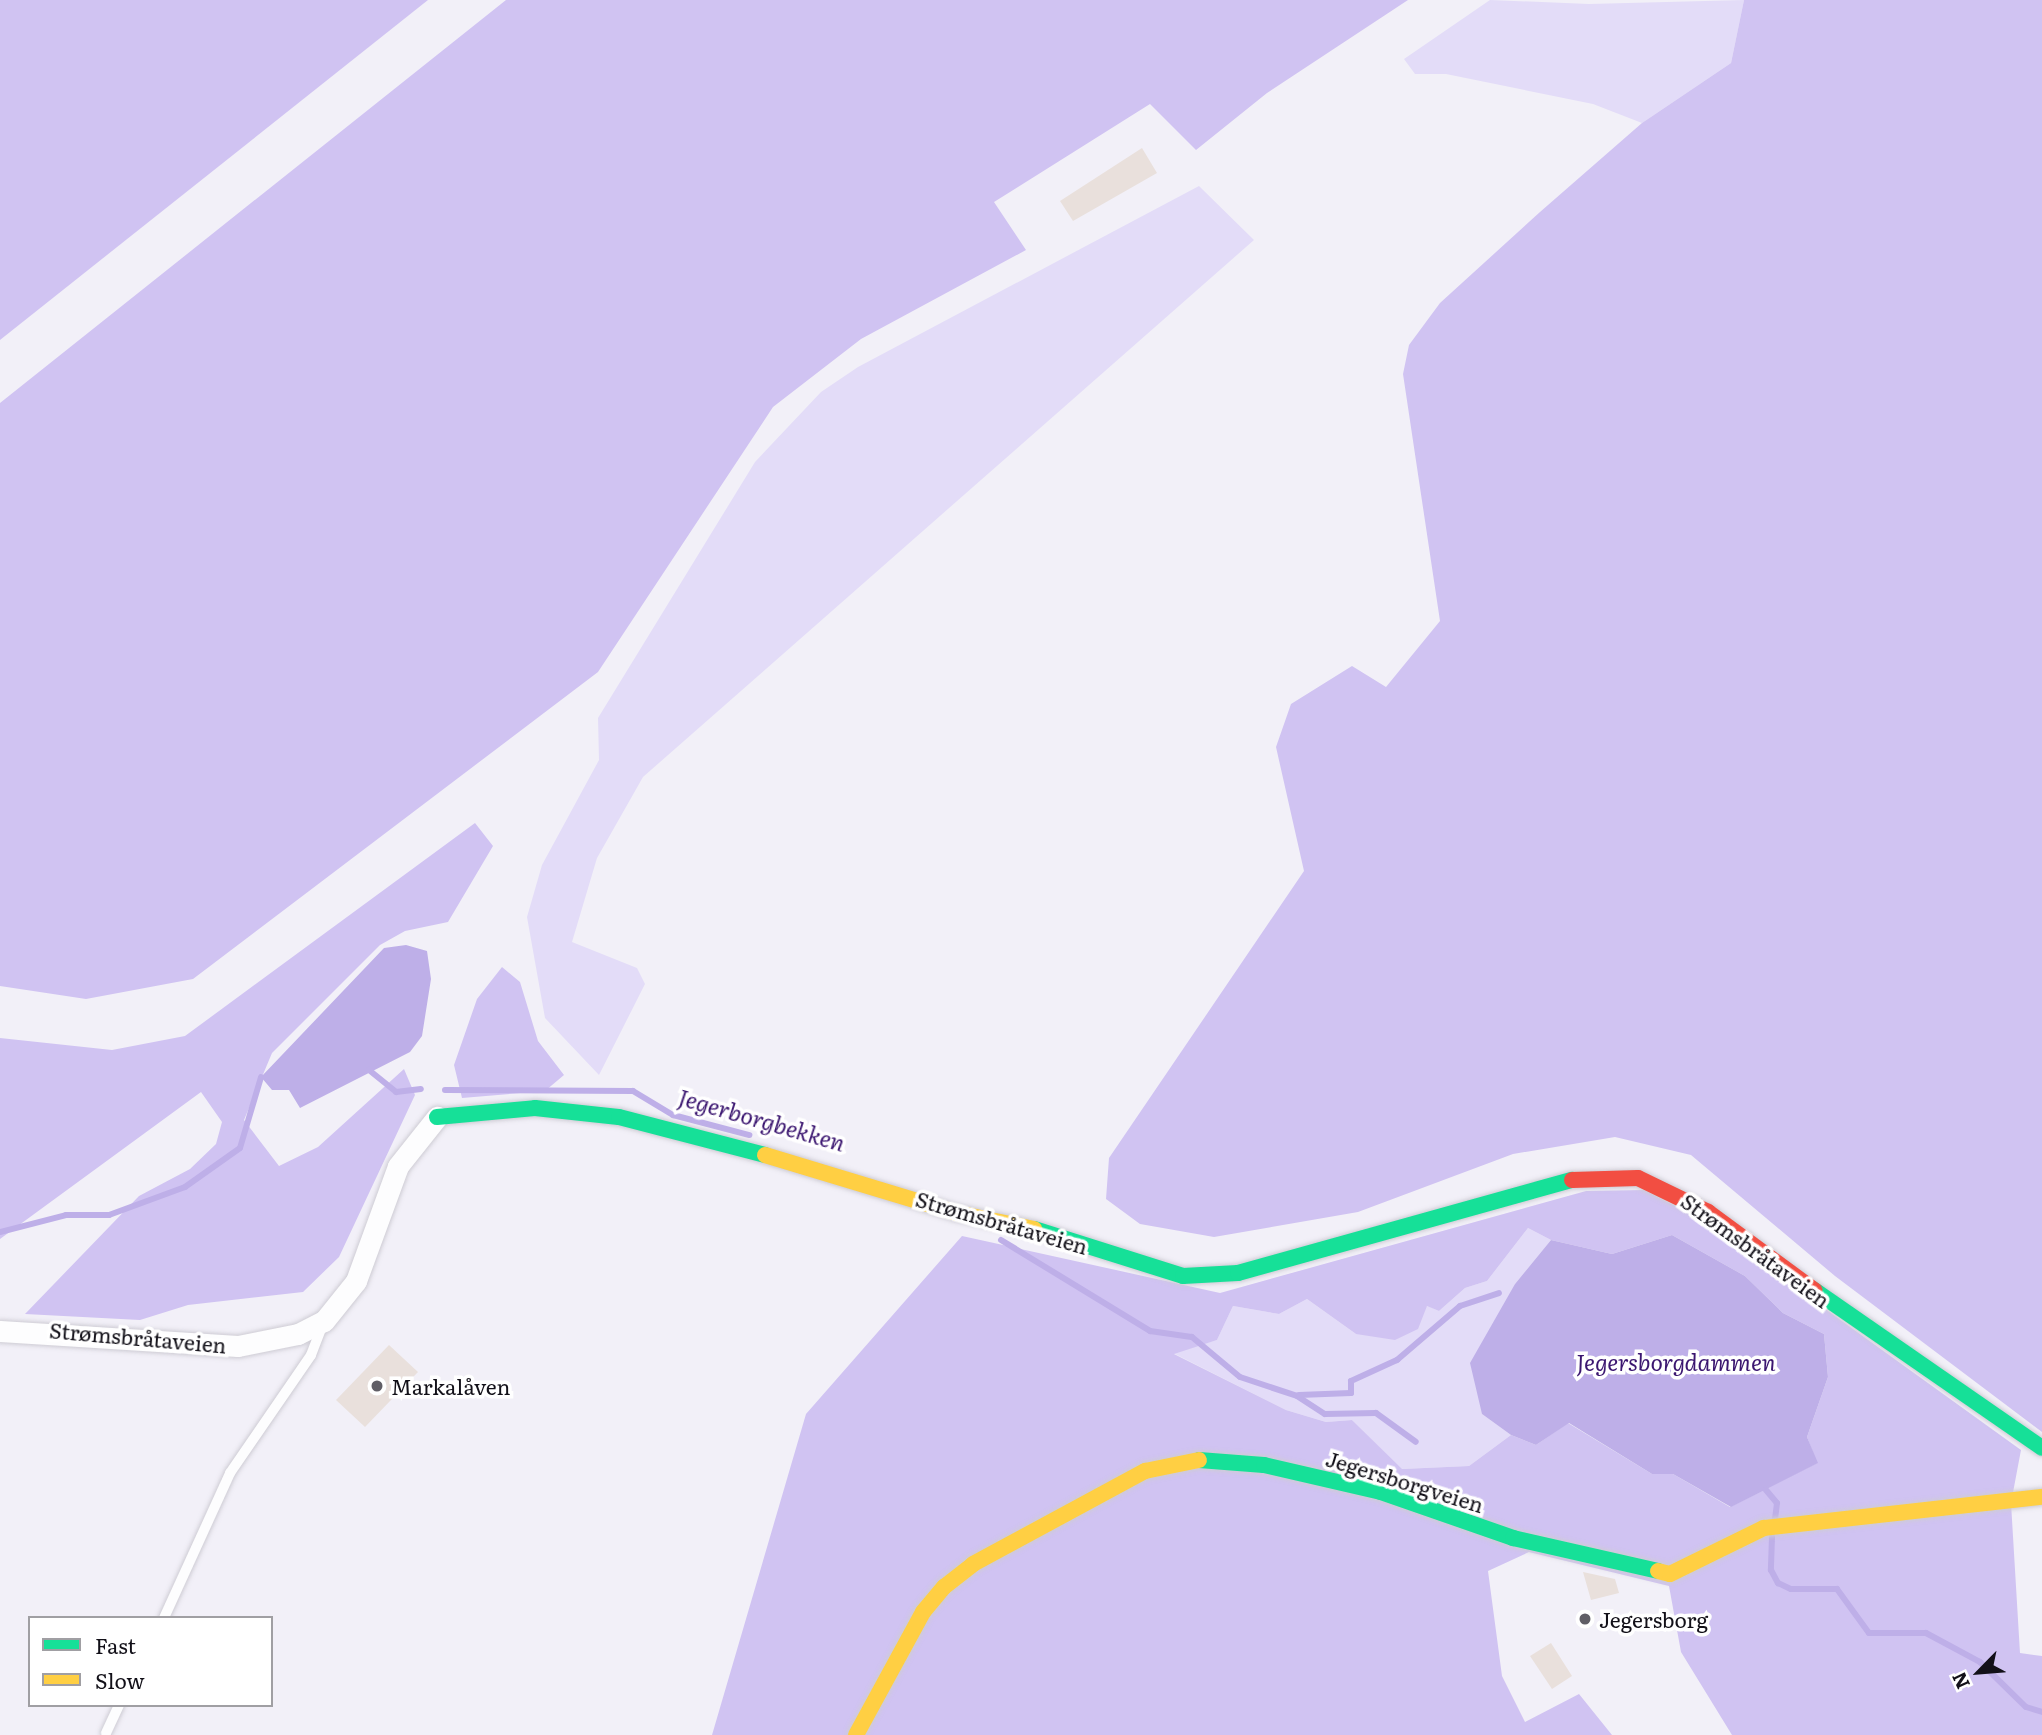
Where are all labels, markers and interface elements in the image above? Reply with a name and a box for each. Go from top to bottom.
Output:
water label: Jegerborgbekken [676,1082,848,1156]
street label: Strømsbråtaveien [913,1185,1091,1259]
street label: Strømsbråtaveien [1677,1188,1835,1312]
street label: Strømsbråtaveien [48,1317,228,1357]
water label: Jegersborgdammen [1576,1347,1776,1375]
place label: Markalåven [391,1373,510,1399]
marker: Markalåven [369,1378,385,1394]
street label: Jegersborgveien [1323,1445,1487,1517]
place label: Jegersborg [1599,1606,1708,1632]
marker: Jegersborg [1577,1611,1593,1627]
legend [28,1616,273,1707]
text: Fast [95,1629,136,1660]
north arrow [1944,1637,2014,1707]
text: Slow [95,1664,145,1695]
text: N [1944,1668,1976,1694]

